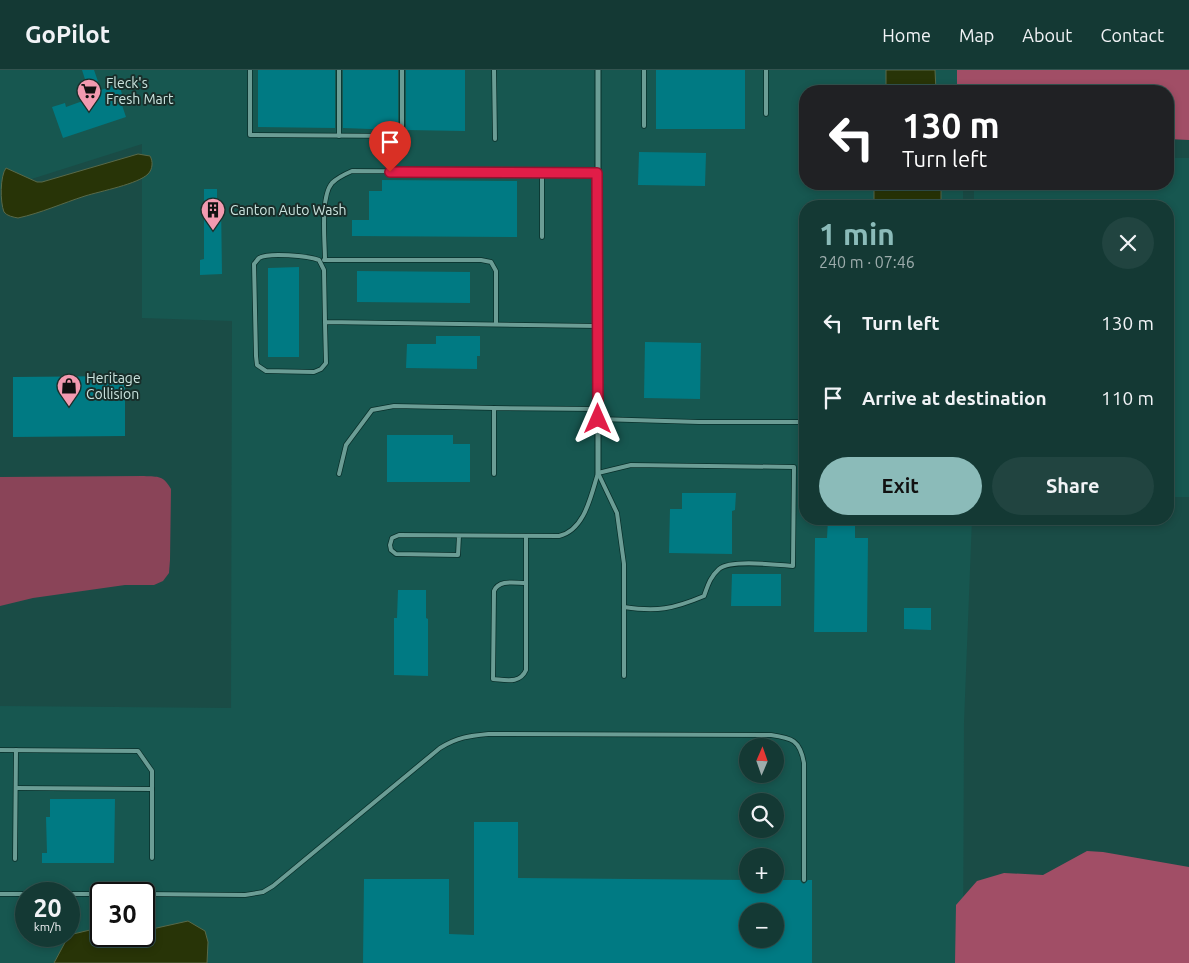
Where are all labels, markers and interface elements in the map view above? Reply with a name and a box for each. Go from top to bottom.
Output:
text: GoPilot [25,21,110,48]
text: Home [882,25,931,45]
text: Map [959,25,994,45]
text: About [1022,25,1072,45]
text: Contact [1100,25,1164,45]
place label: Fleck's Fresh Mart [106,75,174,107]
supermarket icon: Fleck's Fresh Mart [76,78,102,112]
icon: left [819,105,884,170]
text: 130 m [902,105,1000,145]
pin [369,121,411,172]
icon: arrive [376,128,404,156]
text: Turn left [902,146,987,171]
building icon: Canton Auto Wash [200,197,226,231]
place label: Canton Auto Wash [230,202,347,218]
text: 1 min [819,217,895,251]
button: close [1102,217,1154,269]
text: 240 m · 07:46 [819,253,915,271]
icon: left [819,309,847,337]
text: Turn left [862,312,940,334]
text: 130 m [1101,312,1154,334]
place label: Heritage Collision [86,370,141,402]
shop icon: Heritage Collision [56,373,82,407]
icon: arrive [819,384,847,412]
text: Arrive at destination [862,387,1047,409]
text: 110 m [1101,387,1154,409]
position arrow [571,392,623,444]
button: Exit [819,457,982,515]
button: Share [992,457,1154,515]
north arrow [739,738,784,782]
map controls [739,738,784,948]
button: search [739,793,784,838]
button: + [739,848,784,893]
speed limit sign: 30 [90,882,155,947]
text: 20 [33,894,62,922]
button: − [739,903,784,948]
text: km/h [34,920,61,933]

